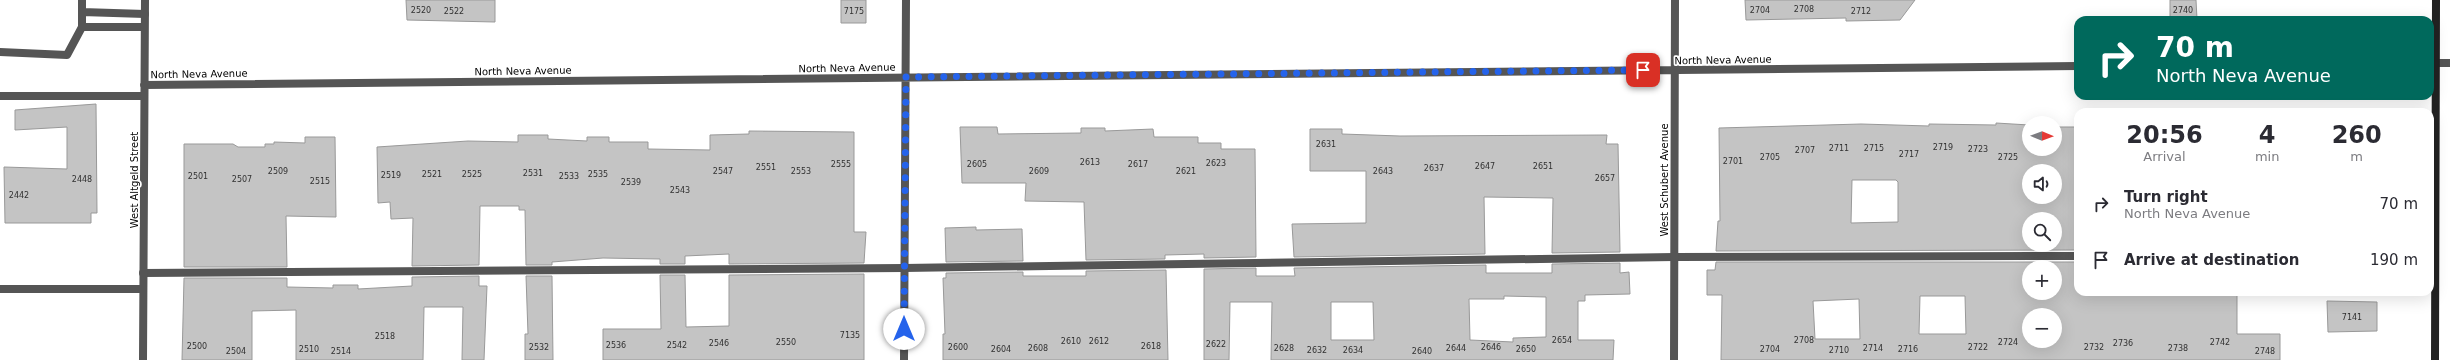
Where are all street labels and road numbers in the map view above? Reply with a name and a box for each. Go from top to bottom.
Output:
street label: North Neva Avenue [1674,54,1772,66]
street label: North Neva Avenue [798,62,896,74]
street label: North Neva Avenue [474,65,572,77]
street label: North Neva Avenue [150,68,248,80]
street label: West Schubert Avenue [1659,123,1670,237]
street label: West Altgeld Street [129,132,140,228]

